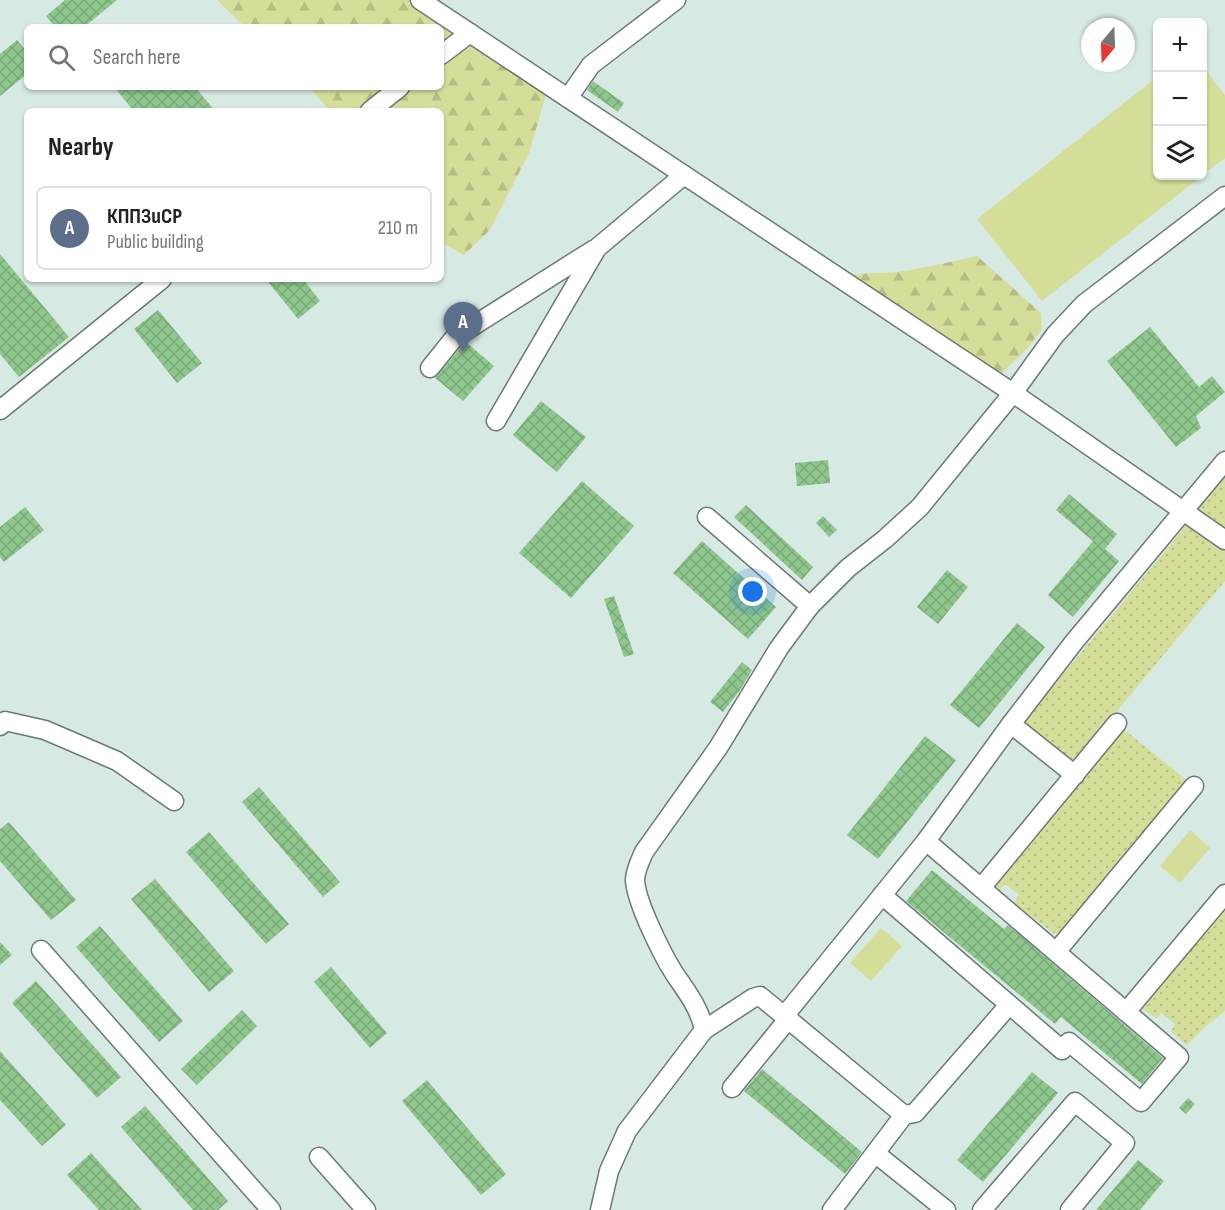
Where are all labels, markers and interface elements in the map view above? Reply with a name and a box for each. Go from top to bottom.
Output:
north arrow [1081,18,1135,72]
map controls [1153,18,1207,180]
button: + [1153,18,1207,72]
search box [24,24,444,90]
icon: search [45,41,78,74]
text: Search here [93,44,180,71]
button: − [1153,72,1207,126]
button: layers [1153,126,1207,180]
text: Nearby [48,132,114,163]
text: КППЗиСР [107,203,182,230]
text: A [65,216,74,240]
text: 210 m [378,216,418,240]
text: Public building [107,230,204,254]
pin: A [444,302,482,352]
your location [738,577,767,606]

